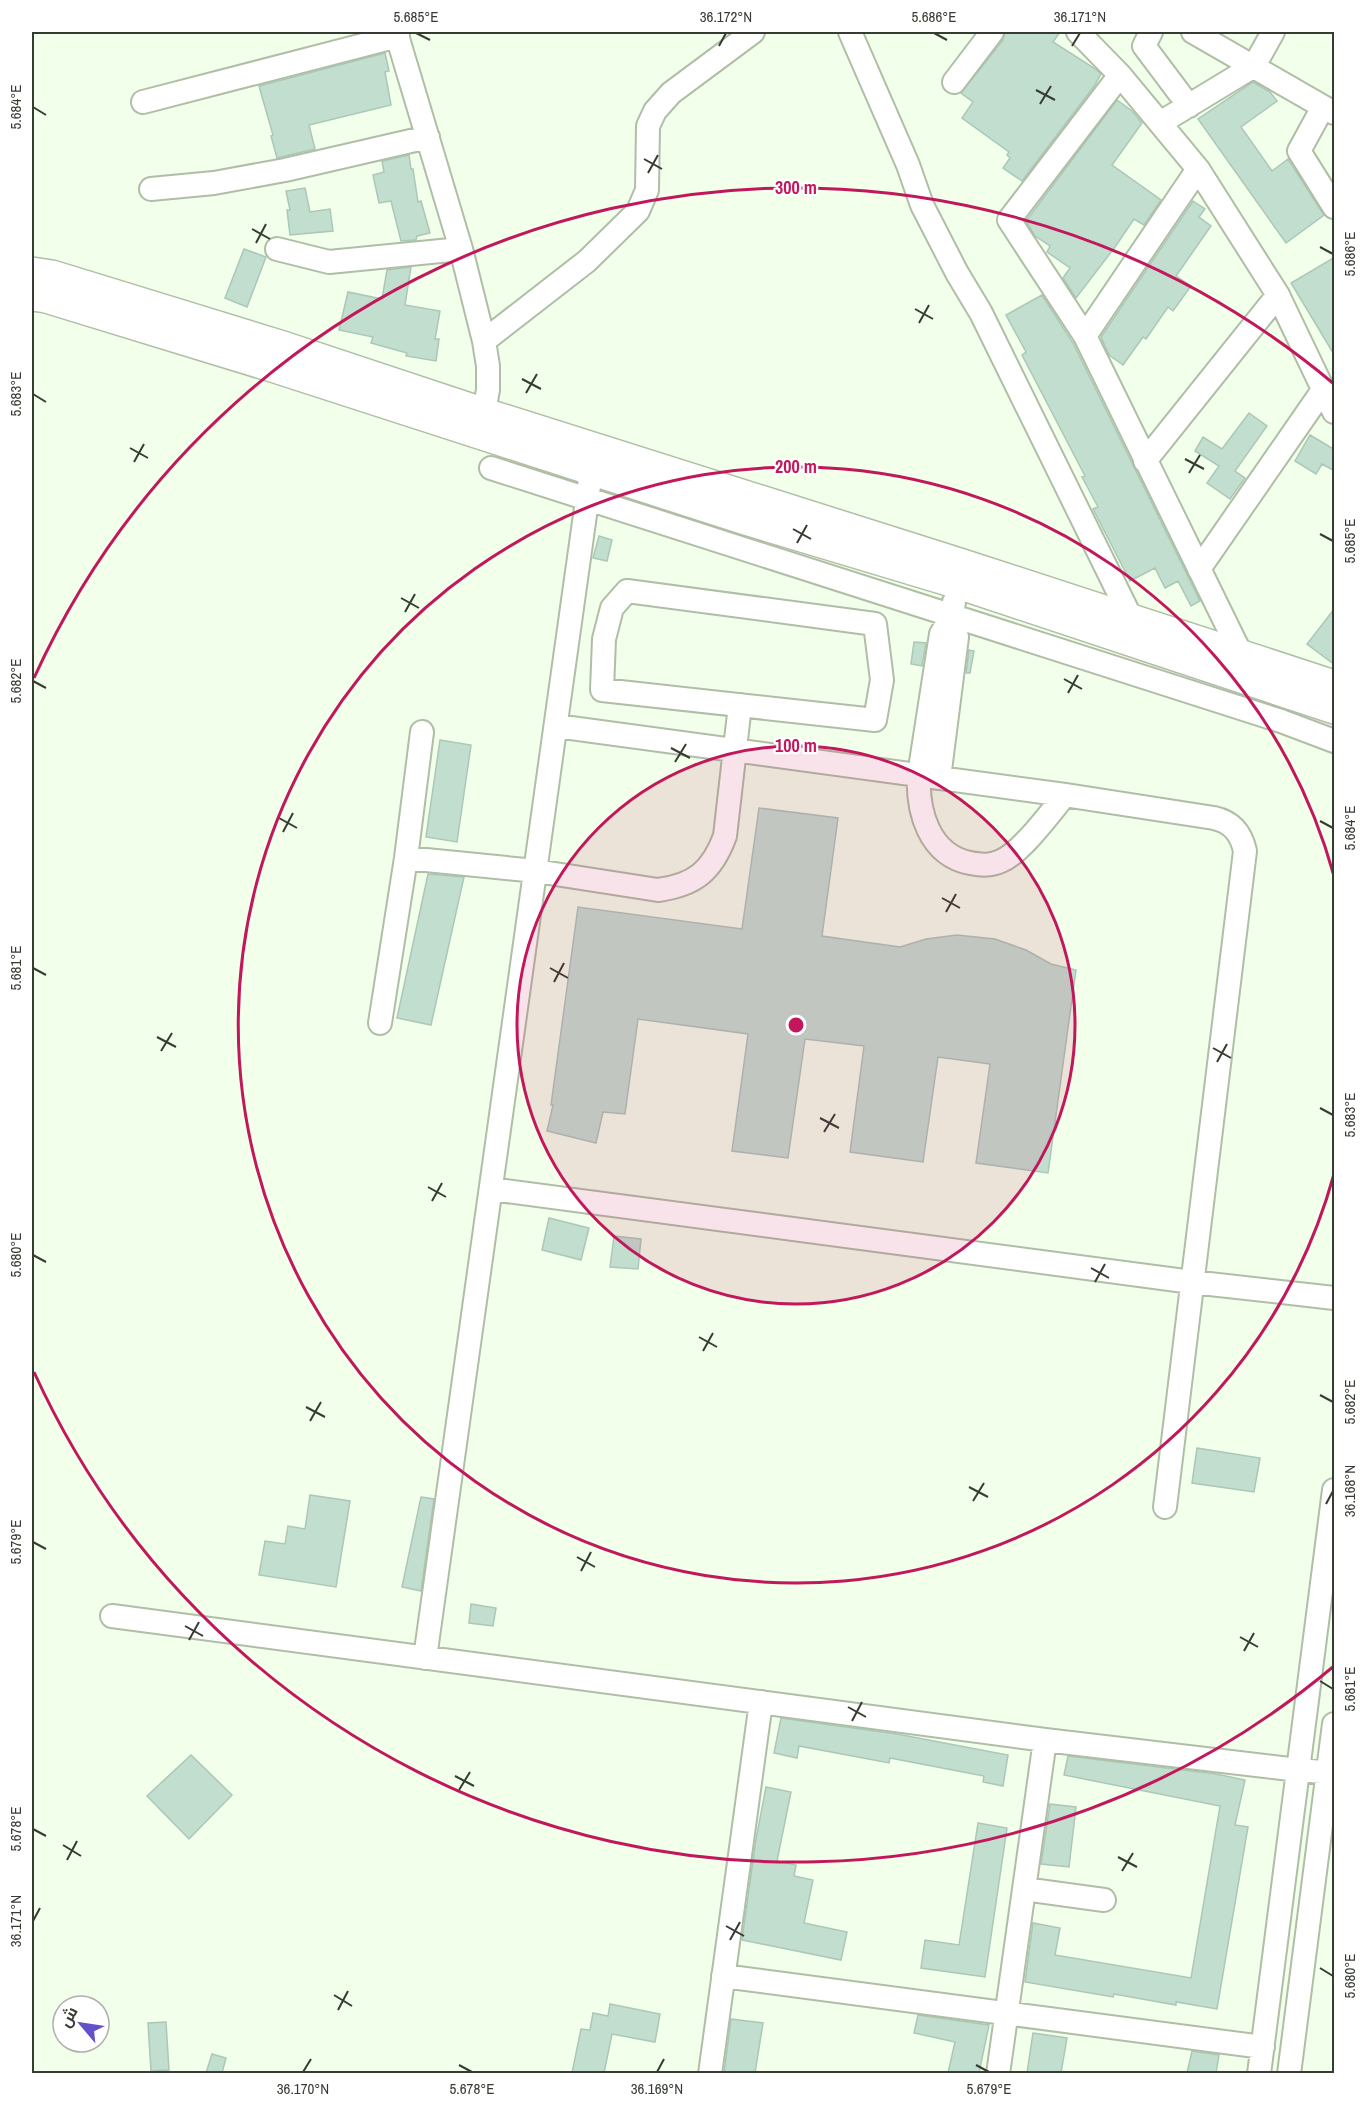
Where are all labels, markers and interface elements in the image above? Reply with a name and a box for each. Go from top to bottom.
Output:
text: 5.685°E [394,6,439,27]
text: 36.172°N [700,6,752,27]
text: 5.686°E [912,6,957,27]
text: 36.171°N [1054,6,1106,27]
text: 5.684°E [5,85,26,130]
text: 300 m [775,175,817,200]
text: 5.686°E [1339,232,1360,277]
text: 5.683°E [5,372,26,417]
text: 200 m [775,454,817,479]
text: 5.685°E [1339,519,1360,564]
text: 5.682°E [5,659,26,704]
text: 100 m [775,733,817,758]
text: 5.684°E [1339,806,1360,851]
text: 5.681°E [5,946,26,991]
centre of rings [786,1015,806,1035]
text: 5.683°E [1339,1093,1360,1138]
text: 5.680°E [5,1233,26,1278]
text: 5.682°E [1339,1380,1360,1425]
text: 36.168°N [1339,1465,1360,1517]
text: 5.679°E [5,1520,26,1565]
text: 5.681°E [1339,1667,1360,1712]
text: 5.678°E [5,1807,26,1852]
text: 36.171°N [5,1895,26,1947]
text: 5.680°E [1339,1954,1360,1999]
north arrow [51,1994,111,2054]
text: ش [53,2002,82,2031]
text: 36.170°N [277,2078,329,2099]
text: 5.678°E [450,2078,495,2099]
text: 36.169°N [631,2078,683,2099]
text: 5.679°E [967,2078,1012,2099]

